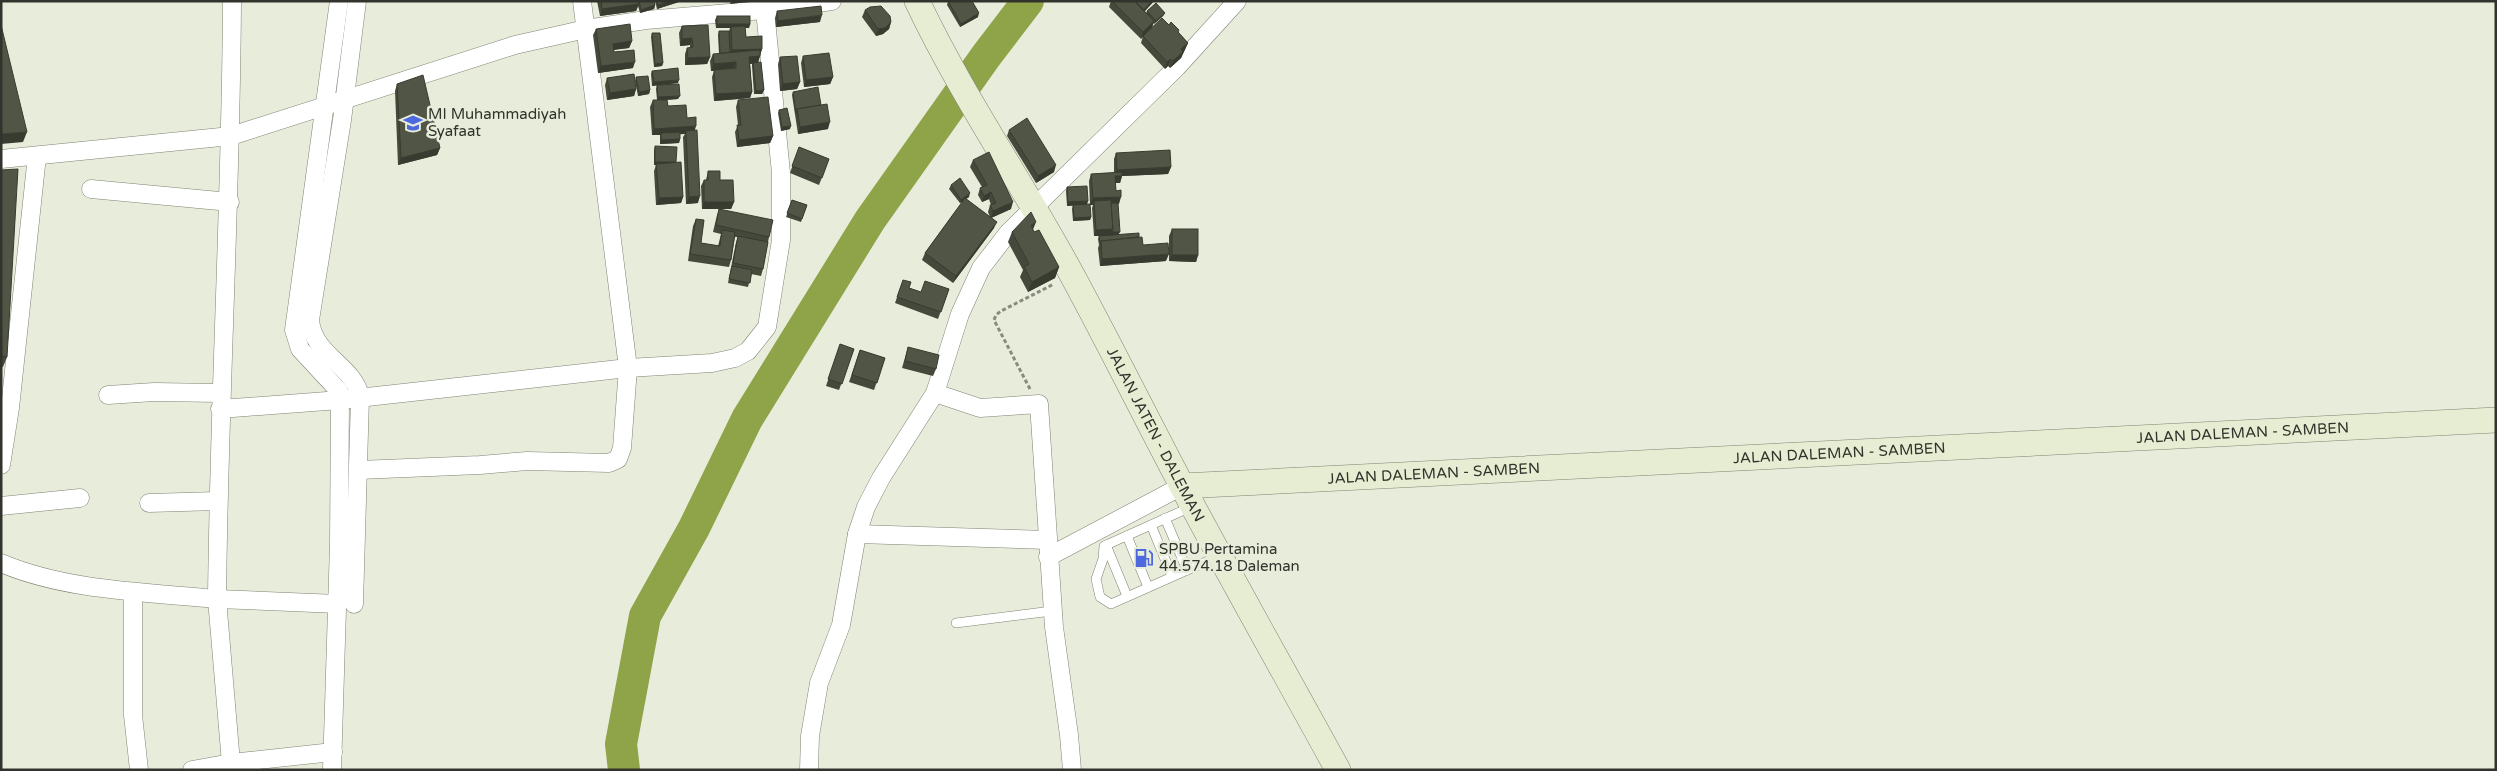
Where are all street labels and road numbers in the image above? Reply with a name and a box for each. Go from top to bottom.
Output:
street label: JALAN JATEN - DALEMAN [1103,344,1208,525]
street label: JALAN DALEMAN - SAMBEN [2136,418,2349,447]
street label: JALAN DALEMAN - SAMBEN [1732,439,1946,467]
street label: JALAN DALEMAN - SAMBEN [1327,459,1540,488]

